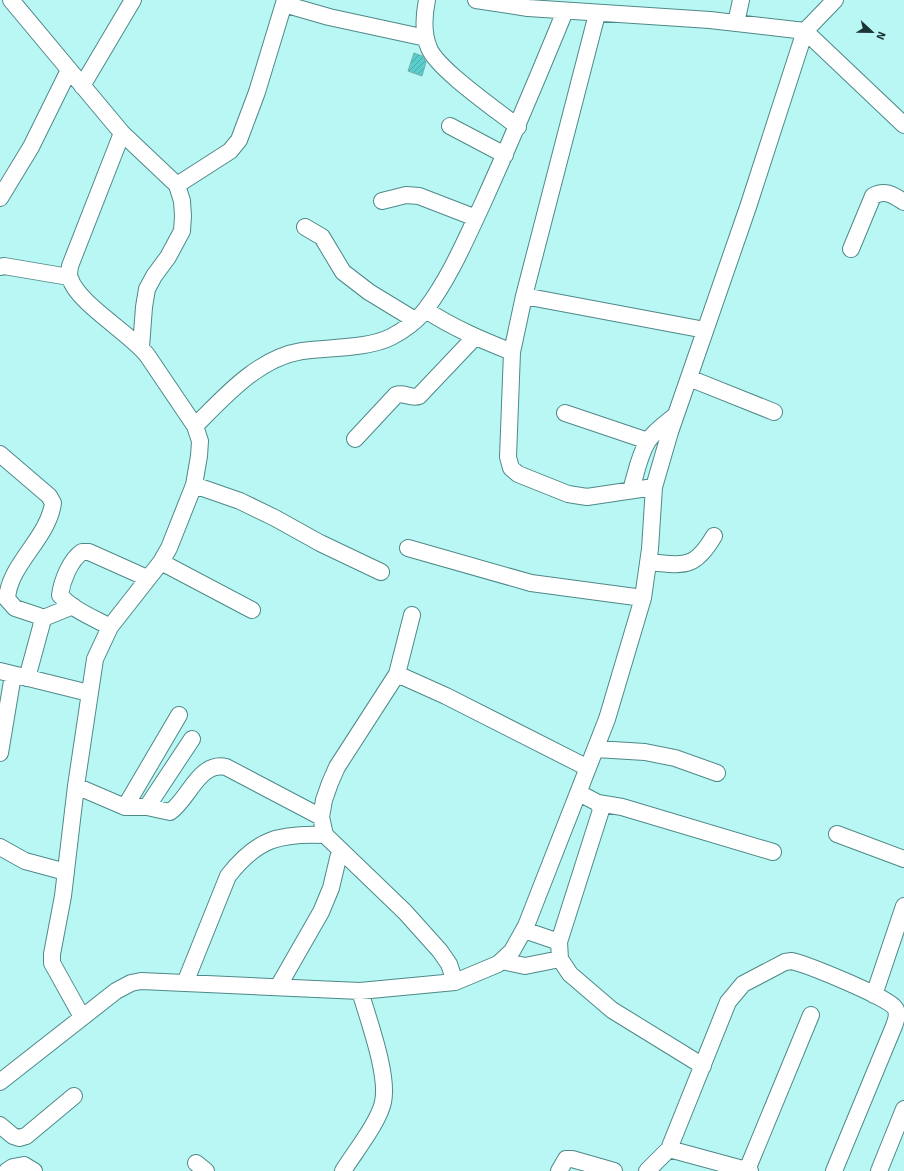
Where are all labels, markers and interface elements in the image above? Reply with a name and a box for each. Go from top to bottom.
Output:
north arrow [852,12,892,52]
text: N [873,30,888,42]

